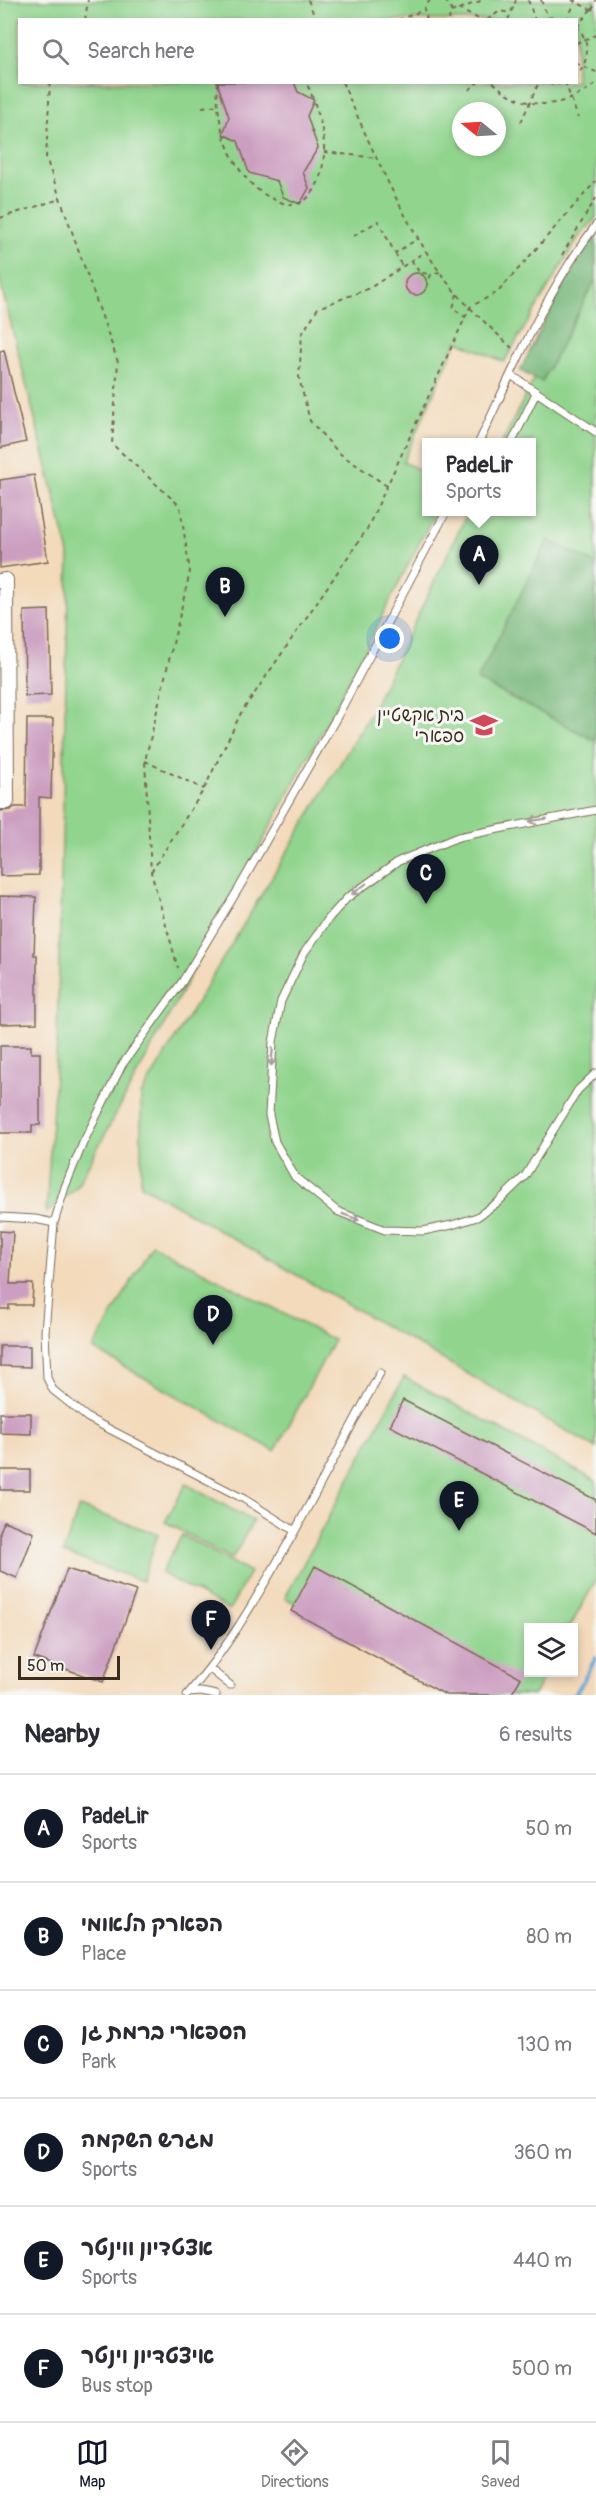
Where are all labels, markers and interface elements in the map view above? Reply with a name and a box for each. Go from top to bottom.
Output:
search box [18,18,578,84]
icon: search [39,35,72,68]
text: Search here [87,37,194,65]
north arrow [452,102,506,156]
popup [422,438,536,516]
text: PadeLir [445,451,513,479]
text: Sports [445,479,501,504]
pin: A [460,536,498,585]
pin: B [206,568,244,617]
your location [375,624,404,653]
place label: בית אקשטיין ספארי [377,704,464,748]
school or university icon: בית אקשטיין ספארי [469,710,499,740]
one-way arrow [529,815,549,826]
pin: C [406,854,446,904]
one-way arrow [351,883,367,896]
one-way arrow [266,1047,277,1067]
one-way arrow [341,1212,360,1223]
pin: D [194,1296,232,1345]
pin: E [440,1482,478,1531]
pin: F [192,1600,230,1650]
map controls [524,1623,578,1677]
button: layers [524,1623,578,1677]
scale bar [18,1653,120,1680]
text: 50 m [27,1656,64,1676]
text: Nearby [24,1718,100,1750]
text: 6 results [499,1722,572,1747]
text: PadeLir [81,1802,149,1830]
text: A [37,1816,50,1841]
text: 50 m [525,1816,572,1841]
text: Sports [81,1830,137,1855]
text: הפארק הלאומי [81,1910,223,1938]
text: B [38,1924,49,1949]
text: 80 m [526,1924,572,1949]
text: Place [81,1941,126,1966]
text: הספארי ברמת גן [81,2018,247,2046]
text: C [37,2032,50,2057]
text: 130 m [517,2032,572,2057]
text: Park [81,2049,116,2074]
text: מגרש השקמה [81,2126,214,2154]
text: D [37,2140,50,2165]
text: 360 m [513,2140,572,2165]
text: Sports [81,2157,137,2182]
text: אצטדיון ווינטר [81,2234,213,2262]
text: E [38,2248,49,2273]
text: 440 m [513,2248,572,2273]
text: Sports [81,2265,137,2290]
text: איצטדיון וינטר [81,2342,215,2370]
text: F [37,2356,50,2381]
text: 500 m [512,2356,572,2381]
text: Bus stop [81,2373,153,2398]
tab: Map [76,2436,109,2492]
tab: Directions [261,2436,329,2492]
tab: Saved [480,2436,520,2492]

